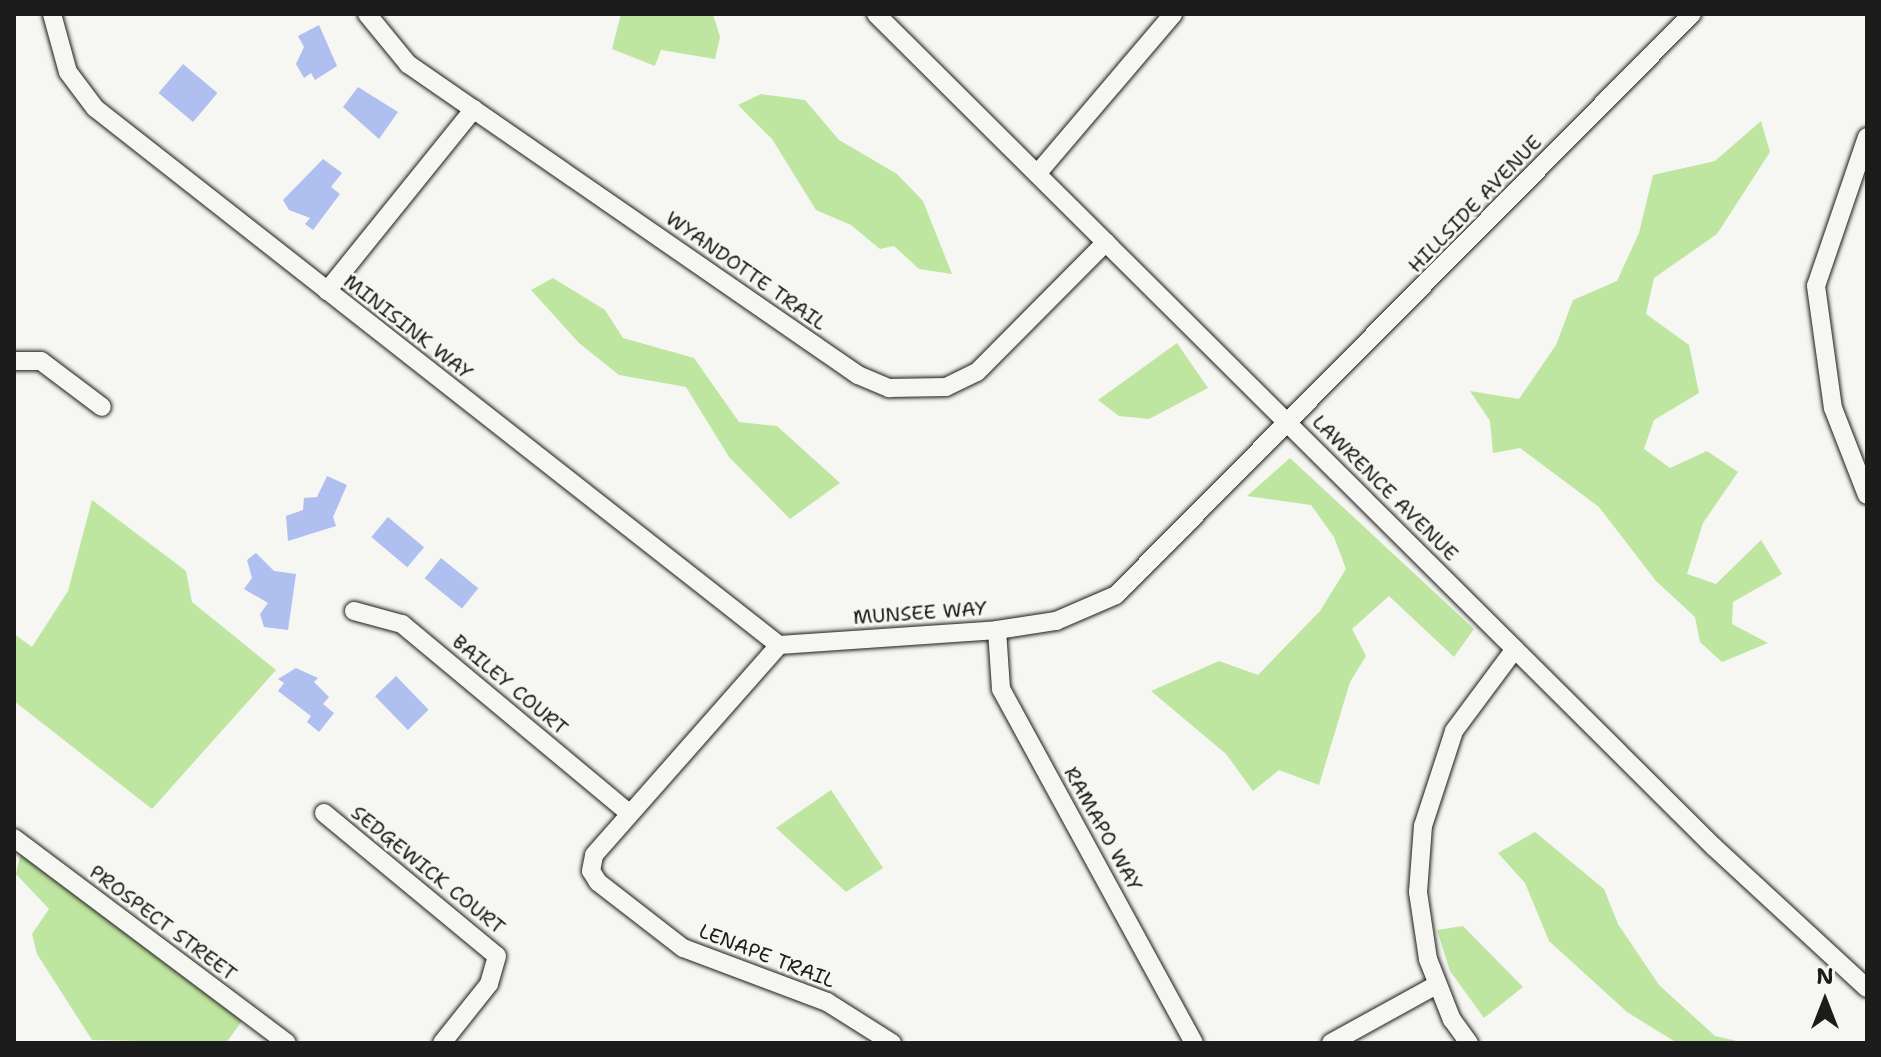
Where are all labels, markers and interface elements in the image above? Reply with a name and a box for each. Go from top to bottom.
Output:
street label: HILLSIDE AVENUE [1403,130,1547,278]
street label: WYANDOTTE TRAIL [661,206,831,336]
street label: MINISINK WAY [339,269,477,385]
street label: LAWRENCE AVENUE [1307,410,1463,566]
street label: MUNSEE WAY [852,596,988,630]
street label: BAILEY COURT [447,630,573,740]
street label: RAMAPO WAY [1059,763,1147,895]
street label: SEDGEWICK COURT [346,801,510,939]
street label: PROSPECT STREET [85,860,241,986]
street label: LENAPE TRAIL [696,919,838,993]
north arrow [1785,961,1865,1041]
text: N [1816,962,1834,991]

